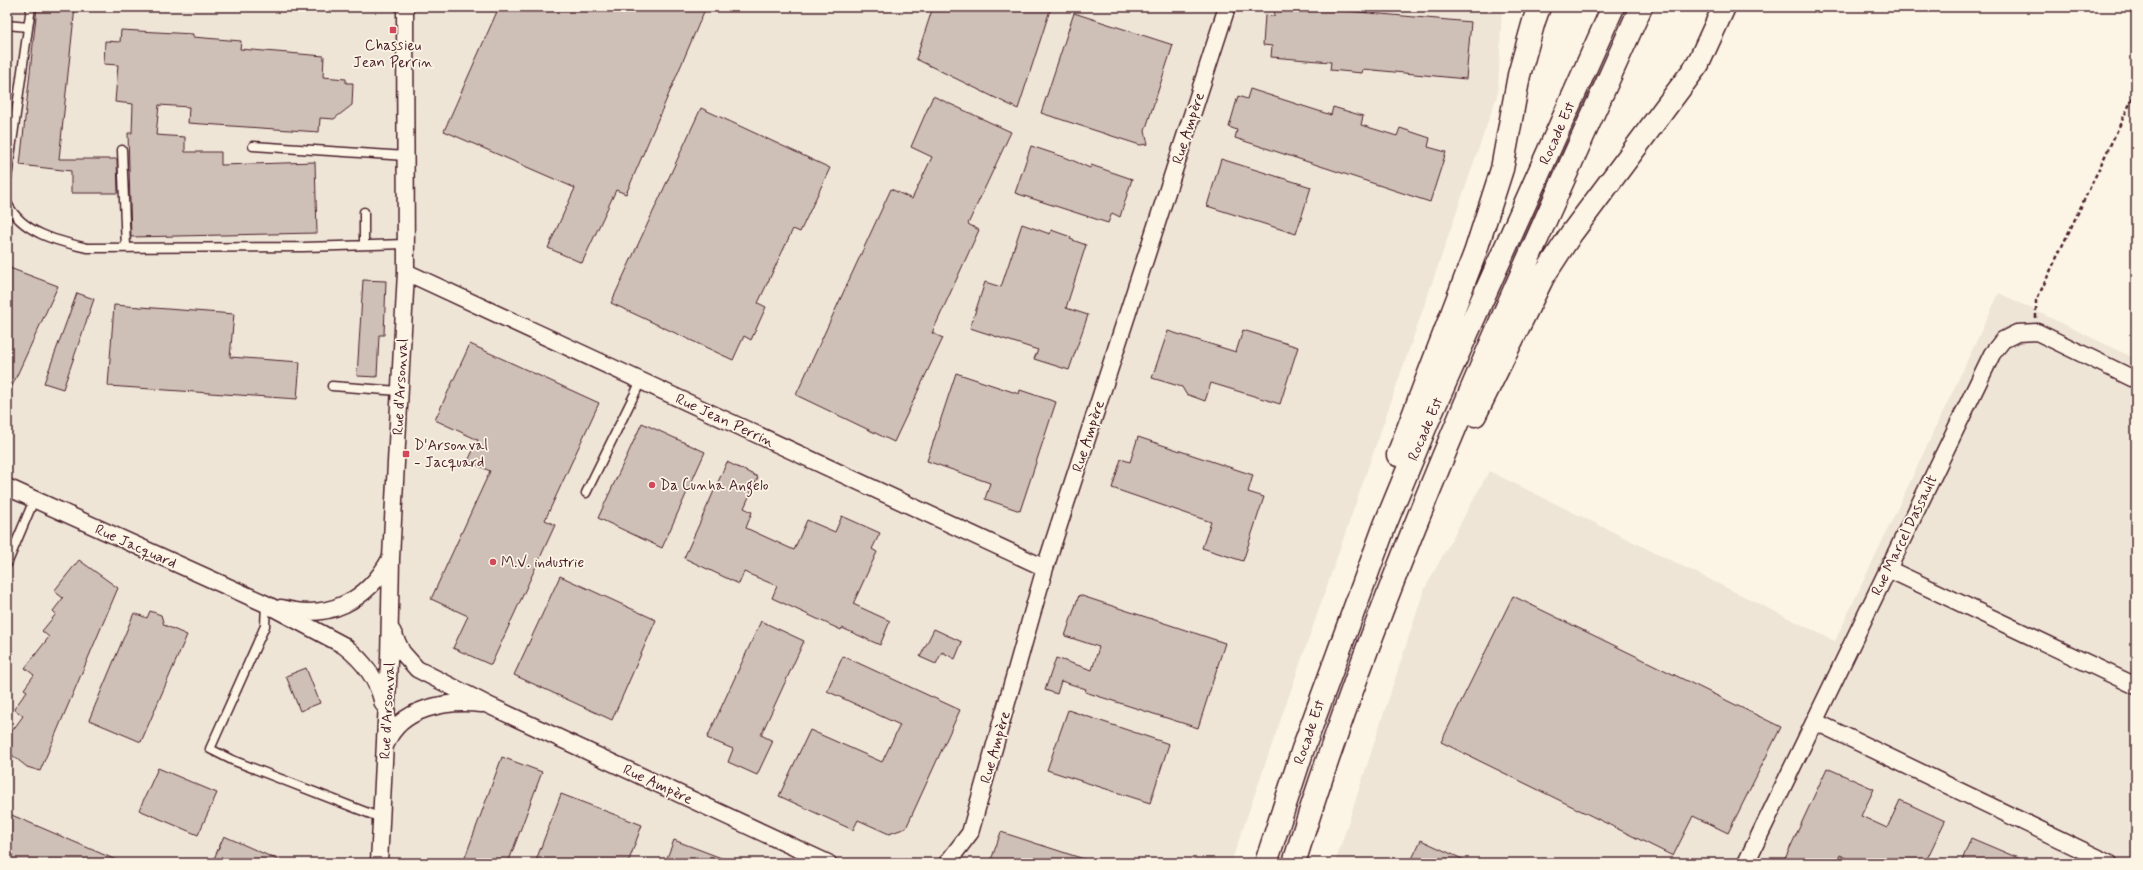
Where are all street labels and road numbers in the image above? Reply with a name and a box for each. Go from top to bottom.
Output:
street label: Rue Ampère [1168,90,1210,167]
street label: Rocade Est [1535,98,1581,168]
street label: Rue d'Arsonval [388,338,414,436]
street label: Rue Jean Perrin [672,389,777,453]
street label: Rocade Est [1404,394,1449,464]
street label: Rue Ampère [1068,398,1110,475]
street label: Rue Marcel Dassault [1867,472,1943,599]
street label: Rue Jacquard [92,520,180,574]
street label: Rue d'Arsonval [375,662,401,760]
street label: Rocade Est [1290,697,1331,767]
street label: Rue Ampère [976,709,1016,786]
street label: Rue Ampère [620,760,696,810]

